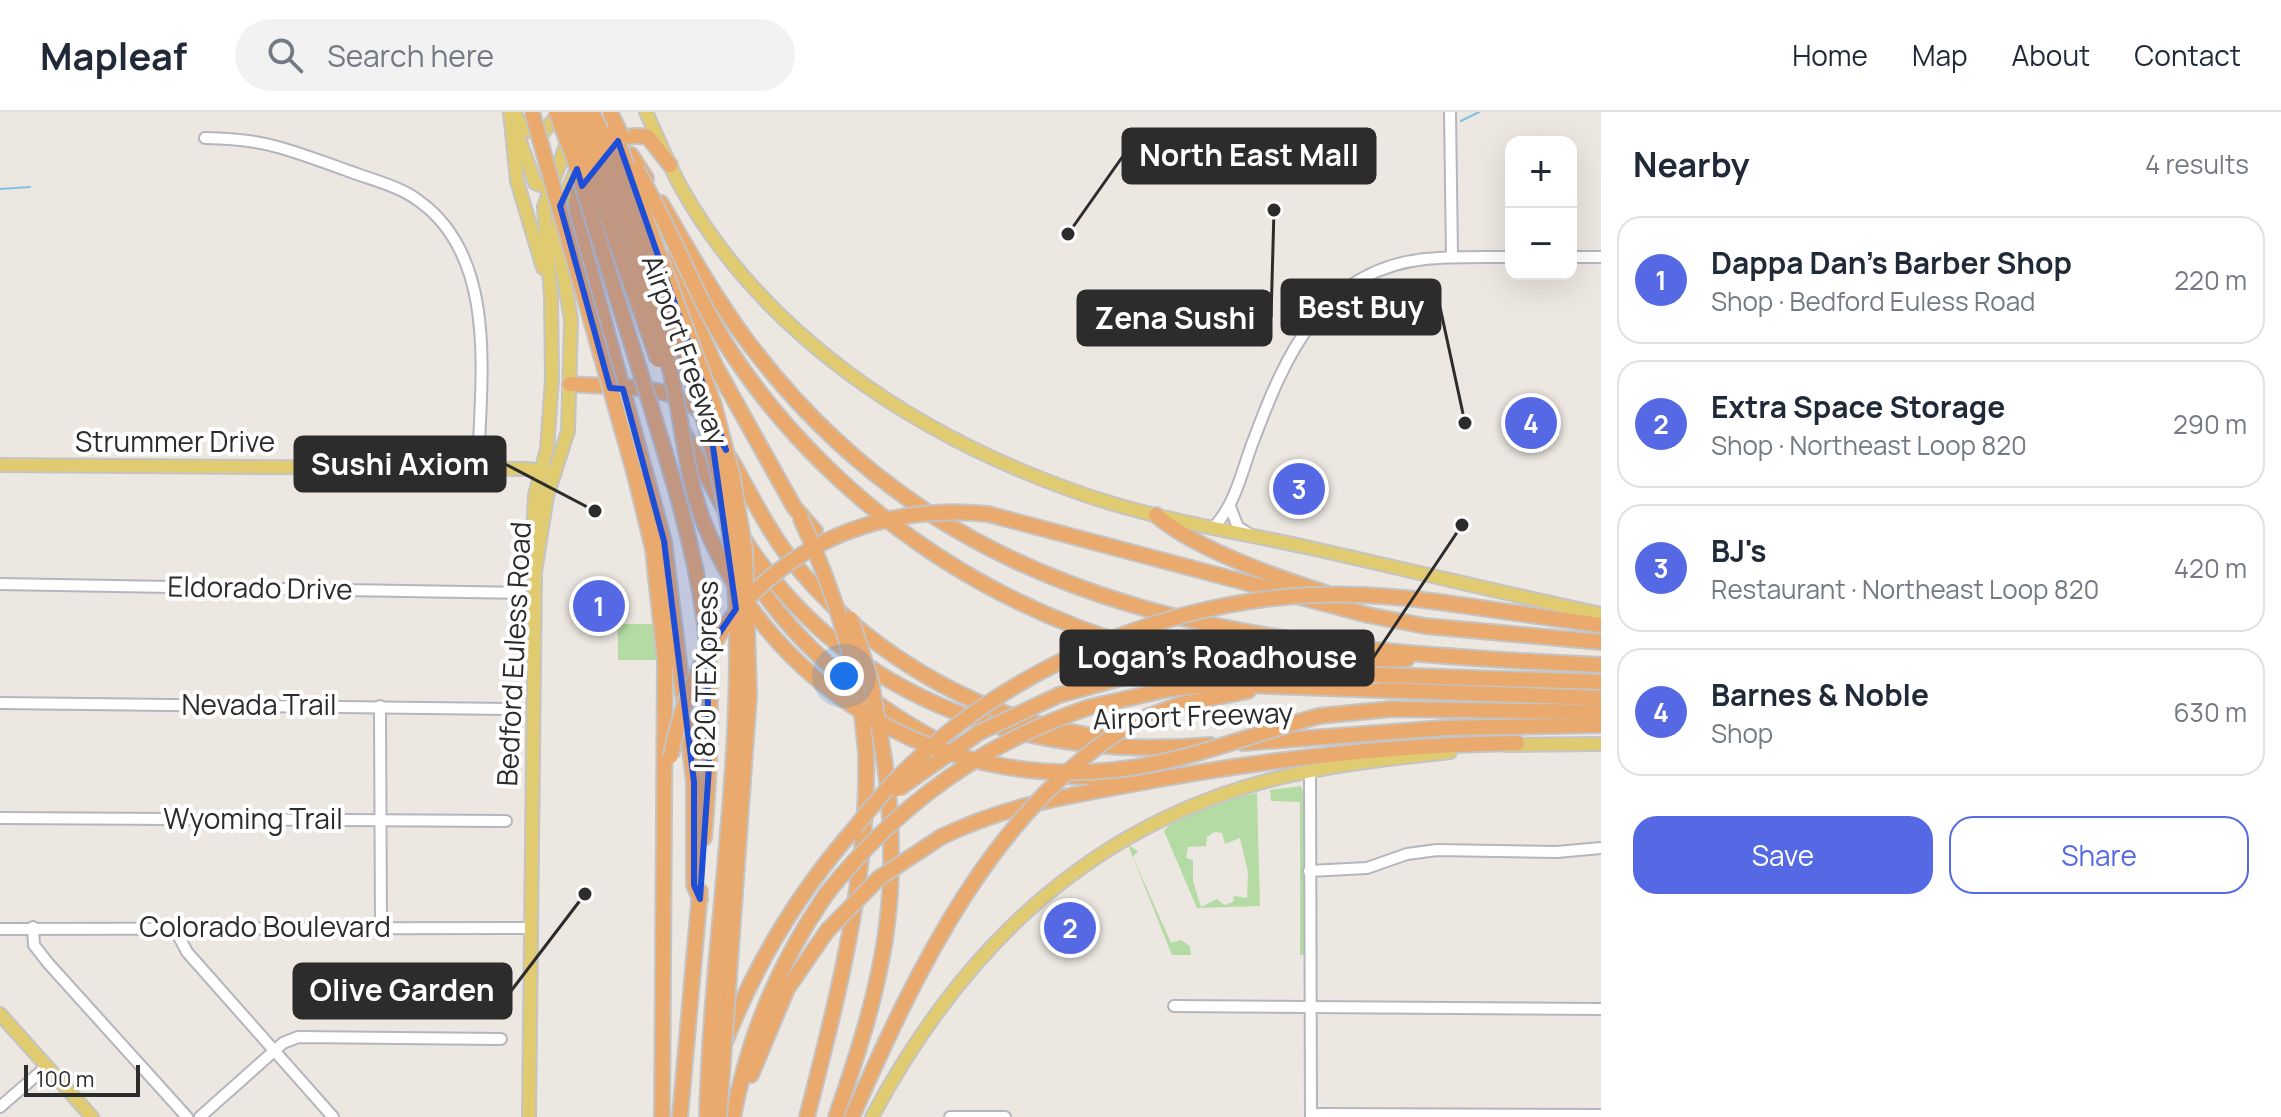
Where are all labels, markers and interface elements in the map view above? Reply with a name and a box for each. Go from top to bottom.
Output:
search box [235,19,795,91]
text: Mapleaf [40,29,187,81]
icon: search [263,33,307,77]
text: Search here [327,35,494,76]
text: Home [1792,36,1868,74]
text: Map [1912,36,1968,74]
text: About [2012,36,2090,74]
text: Contact [2134,36,2241,74]
callout: North East Mall [1123,129,1375,183]
text: North East Mall [1139,134,1359,175]
map controls [1505,136,1577,280]
button: + [1505,136,1577,208]
text: Nearby [1633,141,1749,187]
text: 4 results [2145,146,2249,182]
button: − [1505,208,1577,280]
text: Dappa Dan’s Barber Shop [1711,242,2072,283]
street label: Airport Freeway [634,249,738,451]
text: 1 [1655,262,1667,298]
text: 220 m [2174,262,2247,298]
callout: Best Buy [1282,280,1440,334]
text: Shop · Bedford Euless Road [1711,283,2036,319]
text: Best Buy [1298,286,1425,327]
callout: Zena Sushi [1078,291,1271,345]
text: Zena Sushi [1094,297,1256,338]
text: Extra Space Storage [1711,386,2005,427]
pin: 4 [1505,393,1557,453]
text: 2 [1653,406,1669,442]
text: 290 m [2173,406,2247,442]
street label: Strummer Drive [75,422,275,460]
text: Shop · Northeast Loop 820 [1711,427,2027,463]
callout: Sushi Axiom [295,437,505,491]
text: Sushi Axiom [311,443,489,484]
pin: 3 [1273,459,1325,519]
street label: Bedford Euless Road [487,521,539,787]
text: BJ's [1711,530,1767,571]
text: 3 [1653,550,1669,586]
text: 420 m [2174,550,2247,586]
street label: Eldorado Drive [167,566,353,608]
text: Restaurant · Northeast Loop 820 [1711,571,2099,607]
pin: 1 [573,576,625,636]
street label: I 820 TEXpress [684,580,726,770]
callout: Logan's Roadhouse [1061,631,1373,685]
text: Logan's Roadhouse [1077,636,1357,677]
your location [824,656,864,696]
text: Barnes & Noble [1711,674,1929,715]
street label: Nevada Trail [181,685,337,723]
street label: Airport Freeway [1092,693,1294,737]
text: 4 [1653,694,1669,730]
text: 630 m [2173,694,2247,730]
text: Shop [1711,715,1773,751]
street label: Wyoming Trail [163,799,343,837]
button: Save [1633,816,1933,894]
button: Share [1949,816,2249,894]
pin: 2 [1044,898,1096,958]
street label: Colorado Boulevard [139,907,391,945]
callout: Olive Garden [294,964,511,1018]
text: Olive Garden [309,969,495,1010]
scale bar [24,1061,140,1097]
text: 100 m [36,1064,94,1094]

